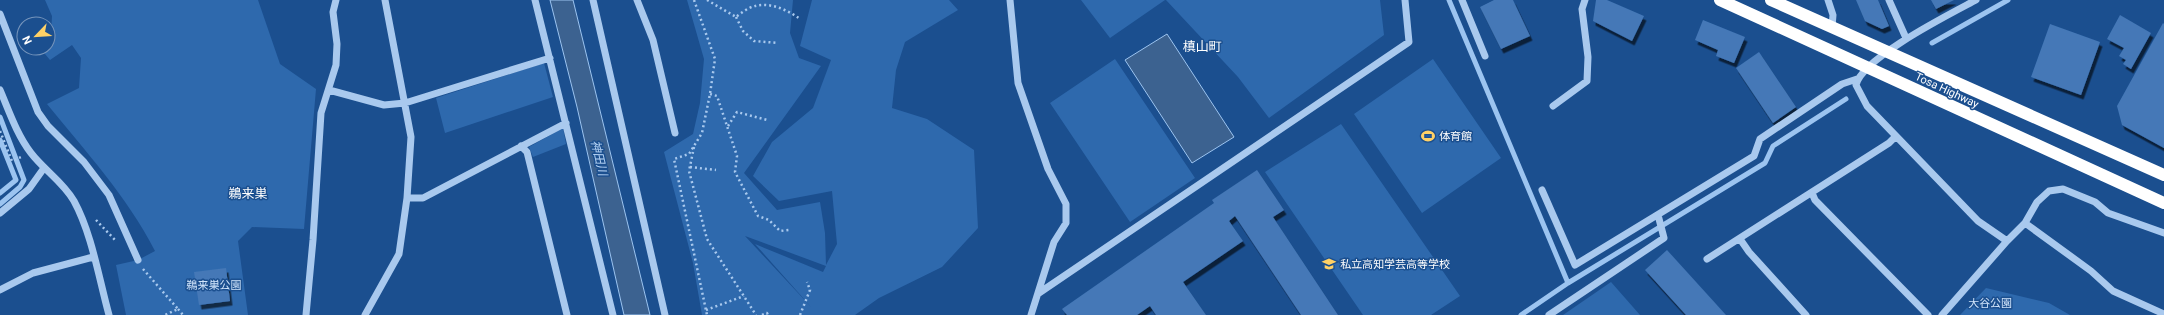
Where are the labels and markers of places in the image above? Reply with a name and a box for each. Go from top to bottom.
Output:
sports icon: 体育館 [1420,128,1436,144]
place label: 体育館 [1439,130,1472,143]
school or university icon: 私立高知学芸高等学校 [1321,256,1337,272]
place label: 私立高知学芸高等学校 [1340,258,1450,271]

